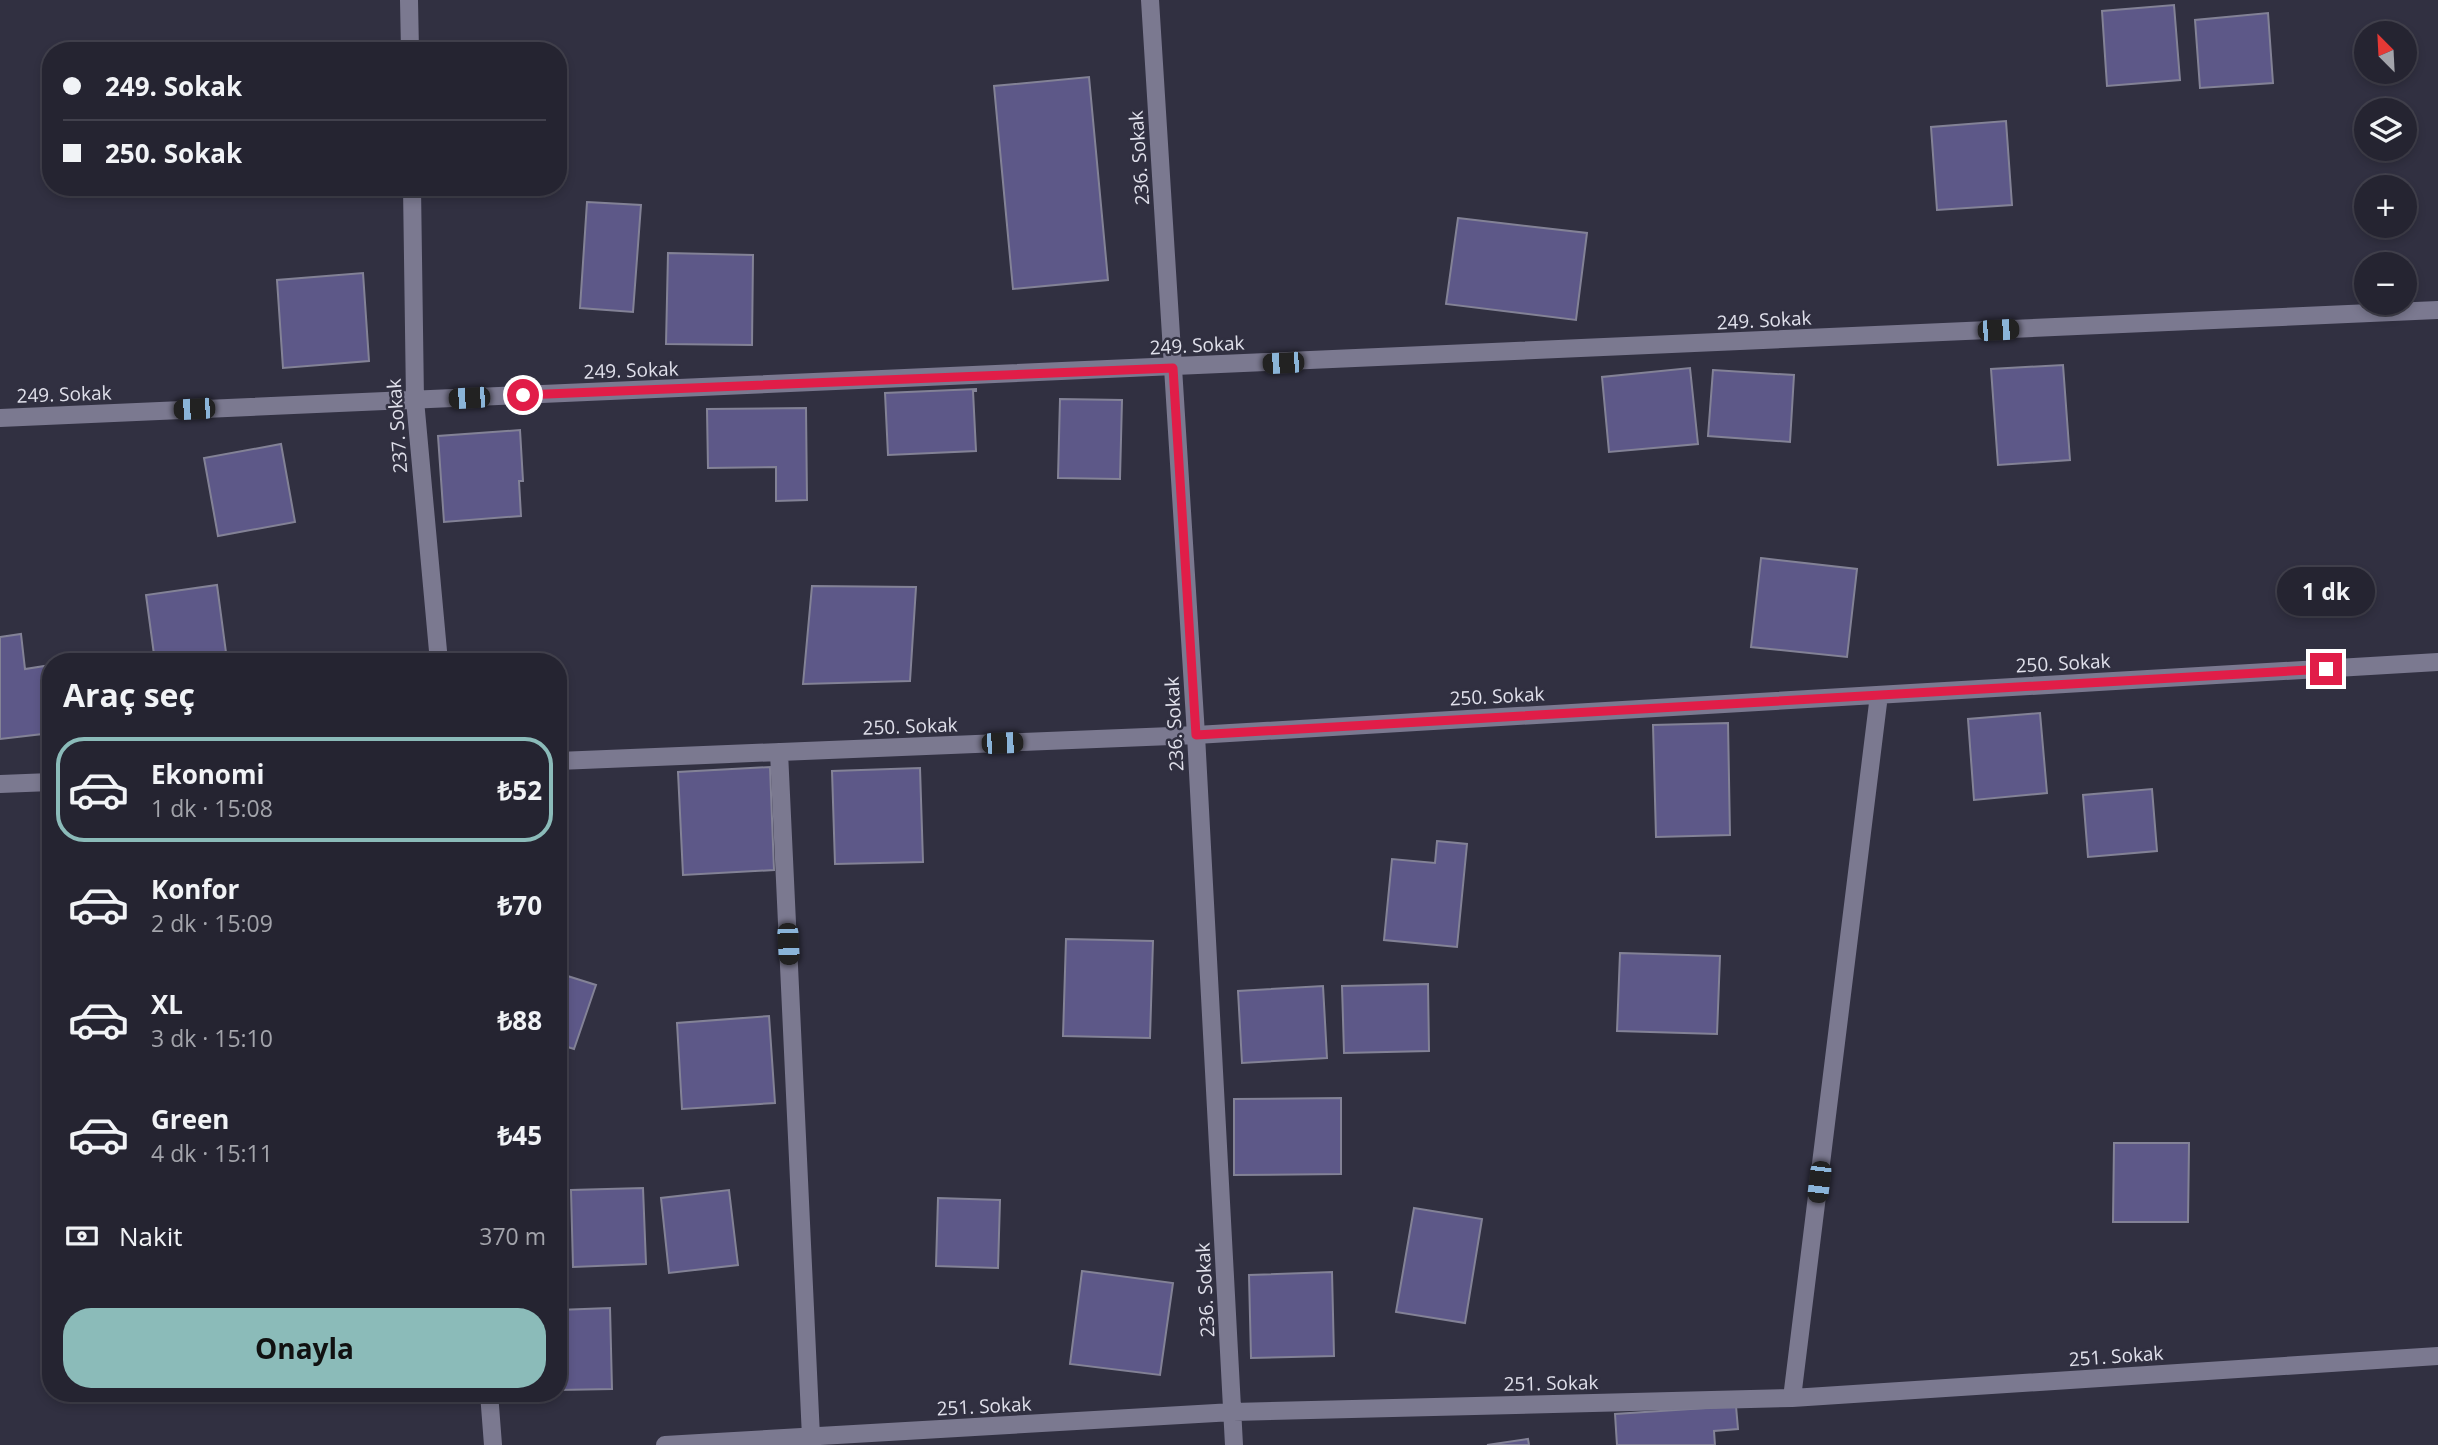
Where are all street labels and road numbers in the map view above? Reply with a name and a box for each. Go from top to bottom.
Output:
street label: 236. Sokak [1123,110,1155,206]
street label: 249. Sokak [1716,305,1812,335]
street label: 249. Sokak [1149,330,1245,360]
street label: 249. Sokak [583,355,679,385]
street label: 237. Sokak [381,378,413,474]
street label: 249. Sokak [16,379,112,409]
street label: 250. Sokak [2015,648,2111,678]
street label: 236. Sokak [1159,676,1189,772]
street label: 250. Sokak [1449,681,1545,711]
street label: 250. Sokak [862,711,958,741]
street label: 236. Sokak [1190,1242,1220,1338]
street label: 251. Sokak [2068,1340,2164,1372]
street label: 251. Sokak [1503,1369,1599,1397]
street label: 251. Sokak [936,1391,1032,1421]

